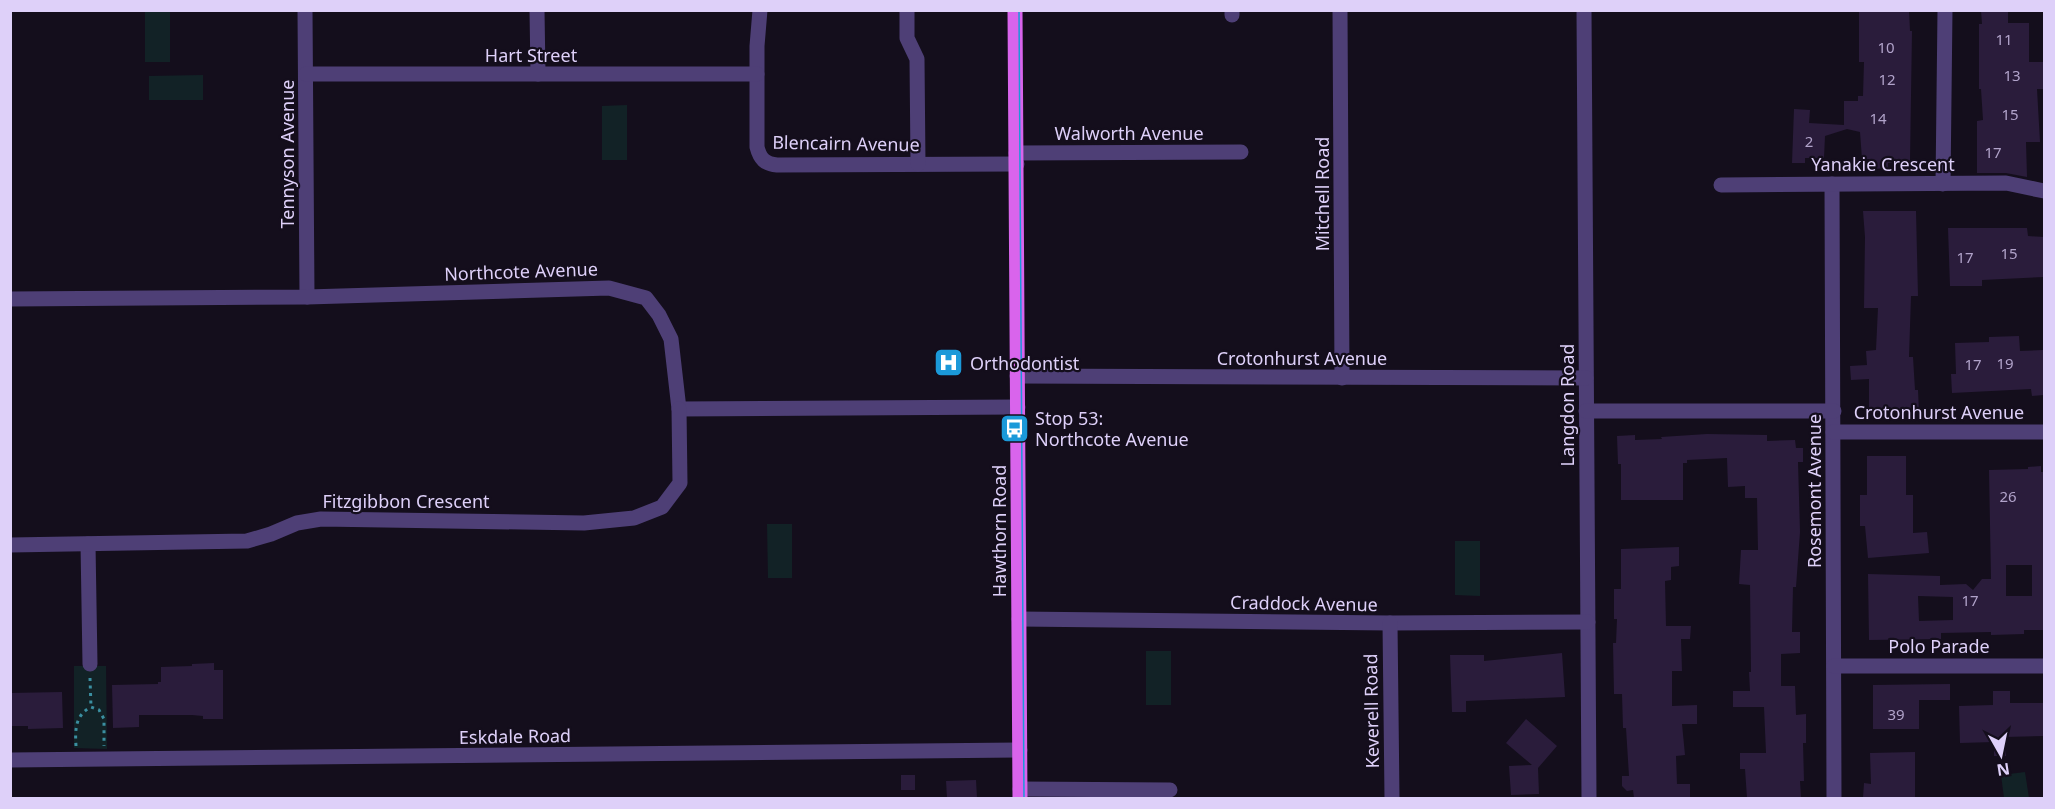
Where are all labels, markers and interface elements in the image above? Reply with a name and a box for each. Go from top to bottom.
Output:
house number: 11 [1995,29,2013,49]
house number: 10 [1877,37,1895,57]
street label: Hart Street [485,43,578,67]
house number: 13 [2003,65,2021,85]
house number: 12 [1878,69,1896,89]
street label: Tennyson Avenue [275,80,299,228]
house number: 15 [2001,104,2019,124]
house number: 14 [1869,108,1887,128]
street label: Walworth Avenue [1054,121,1204,145]
street label: Blencairn Avenue [772,130,920,156]
house number: 2 [1805,131,1813,151]
street label: Mitchell Road [1310,137,1334,251]
house number: 17 [1984,142,2002,162]
street label: Yanakie Crescent [1811,152,1955,176]
house number: 15 [2000,243,2018,263]
house number: 17 [1956,247,1974,267]
street label: Northcote Avenue [444,256,598,286]
street label: Langdon Road [1555,344,1579,466]
street label: Crotonhurst Avenue [1217,346,1387,370]
hospital icon: Orthodontist [933,347,965,379]
place label: Orthodontist [970,351,1080,375]
house number: 19 [1996,353,2014,373]
house number: 17 [1964,354,1982,374]
street label: Crotonhurst Avenue [1854,400,2024,424]
place label: Stop 53: Northcote Avenue [1035,406,1189,451]
bus stop icon: Stop 53: Northcote Avenue [998,412,1030,444]
street label: Rosemont Avenue [1802,414,1826,568]
street label: Hawthorn Road [987,465,1011,597]
house number: 26 [1999,486,2017,506]
street label: Fitzgibbon Crescent [322,489,490,513]
street label: Craddock Avenue [1230,590,1378,616]
house number: 17 [1961,590,1979,610]
street label: Polo Parade [1888,634,1990,658]
street label: Keverell Road [1358,653,1384,769]
house number: 39 [1887,704,1905,724]
street label: Eskdale Road [459,723,571,749]
north arrow [1971,725,2031,785]
text: N [1995,758,2011,782]

